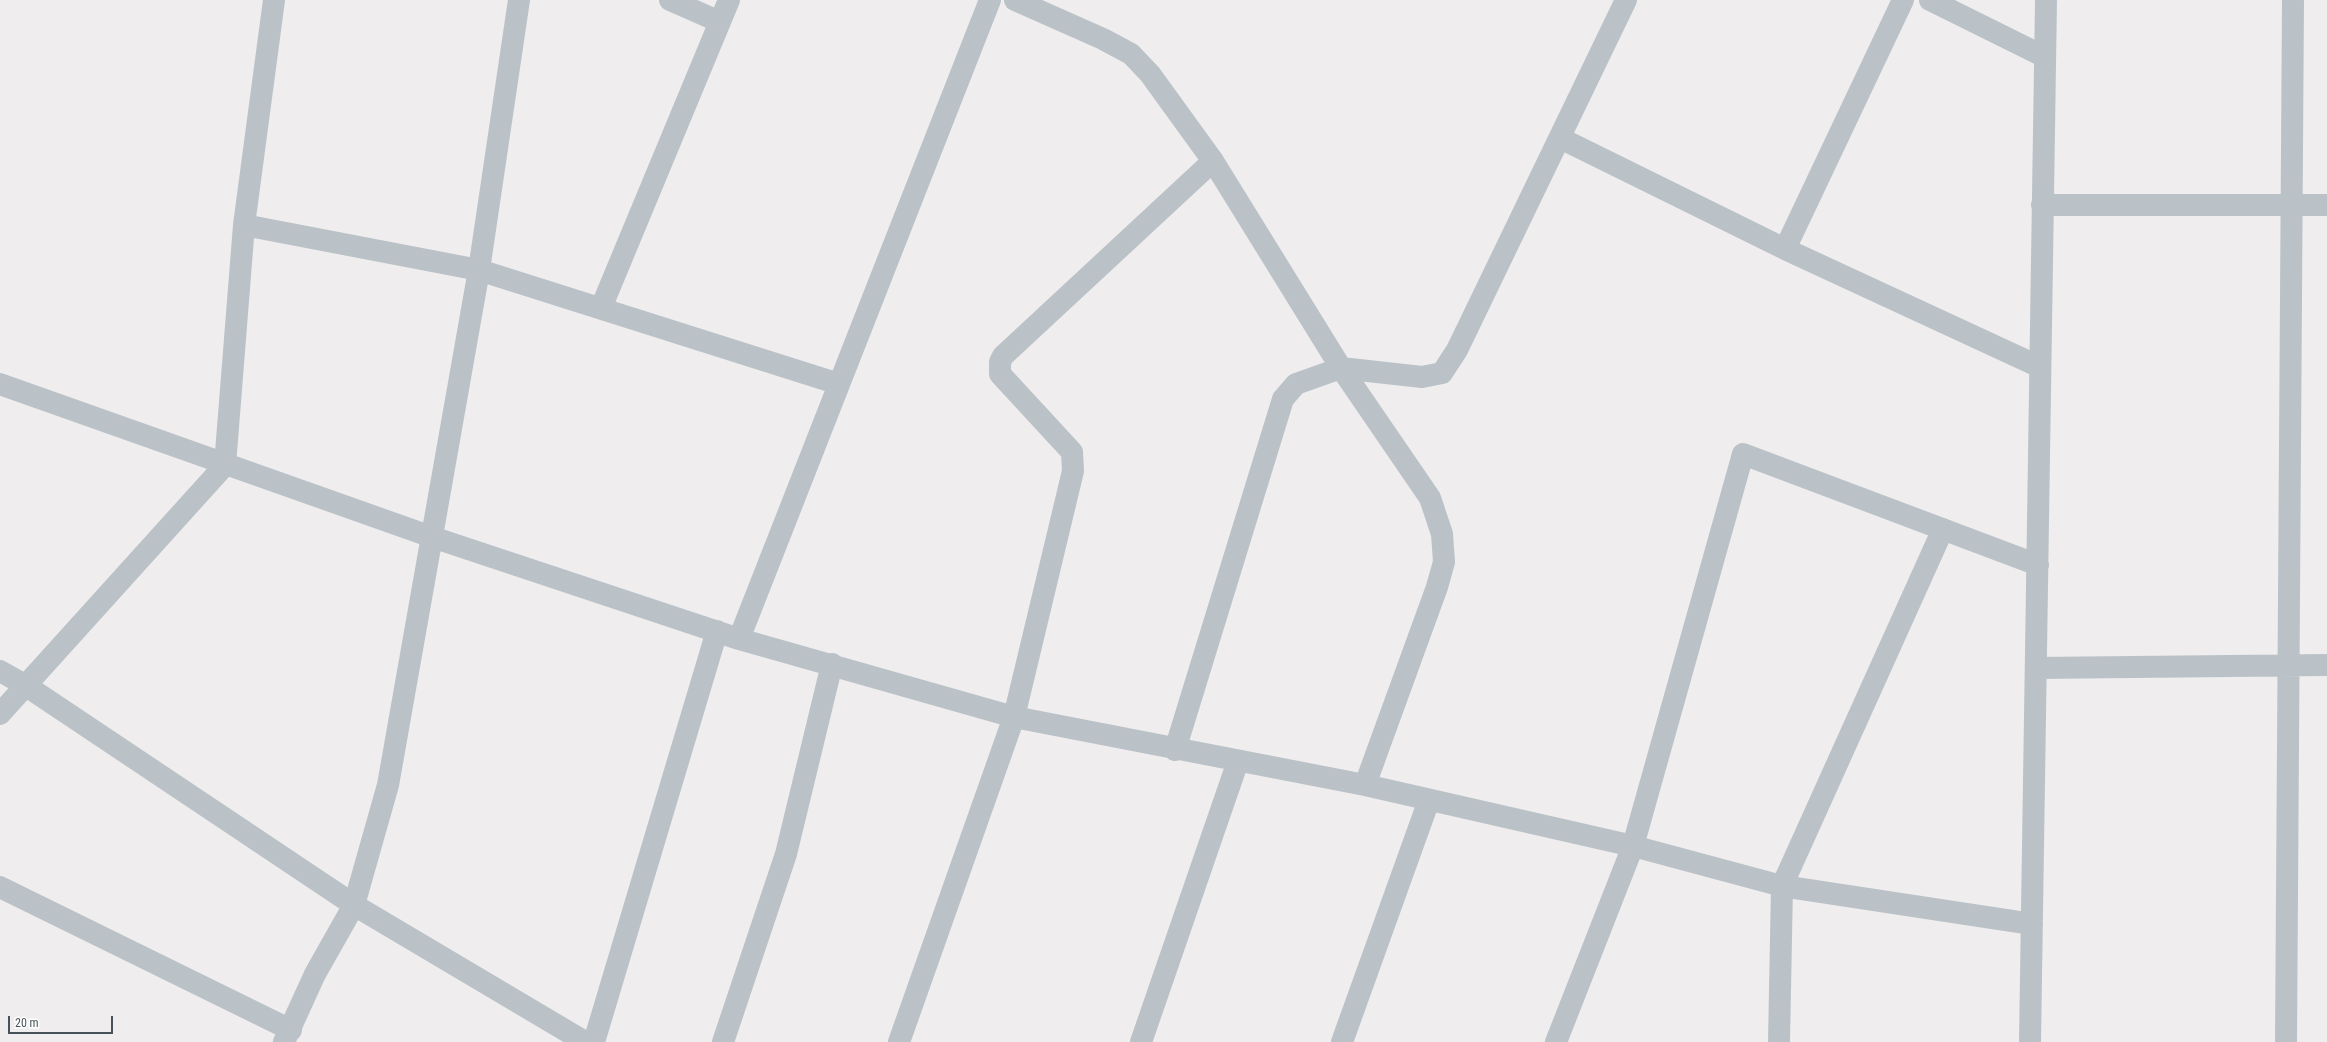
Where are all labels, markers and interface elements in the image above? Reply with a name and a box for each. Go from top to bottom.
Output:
scale bar [10,1008,115,1034]
text: 20 m [15,1016,39,1030]

